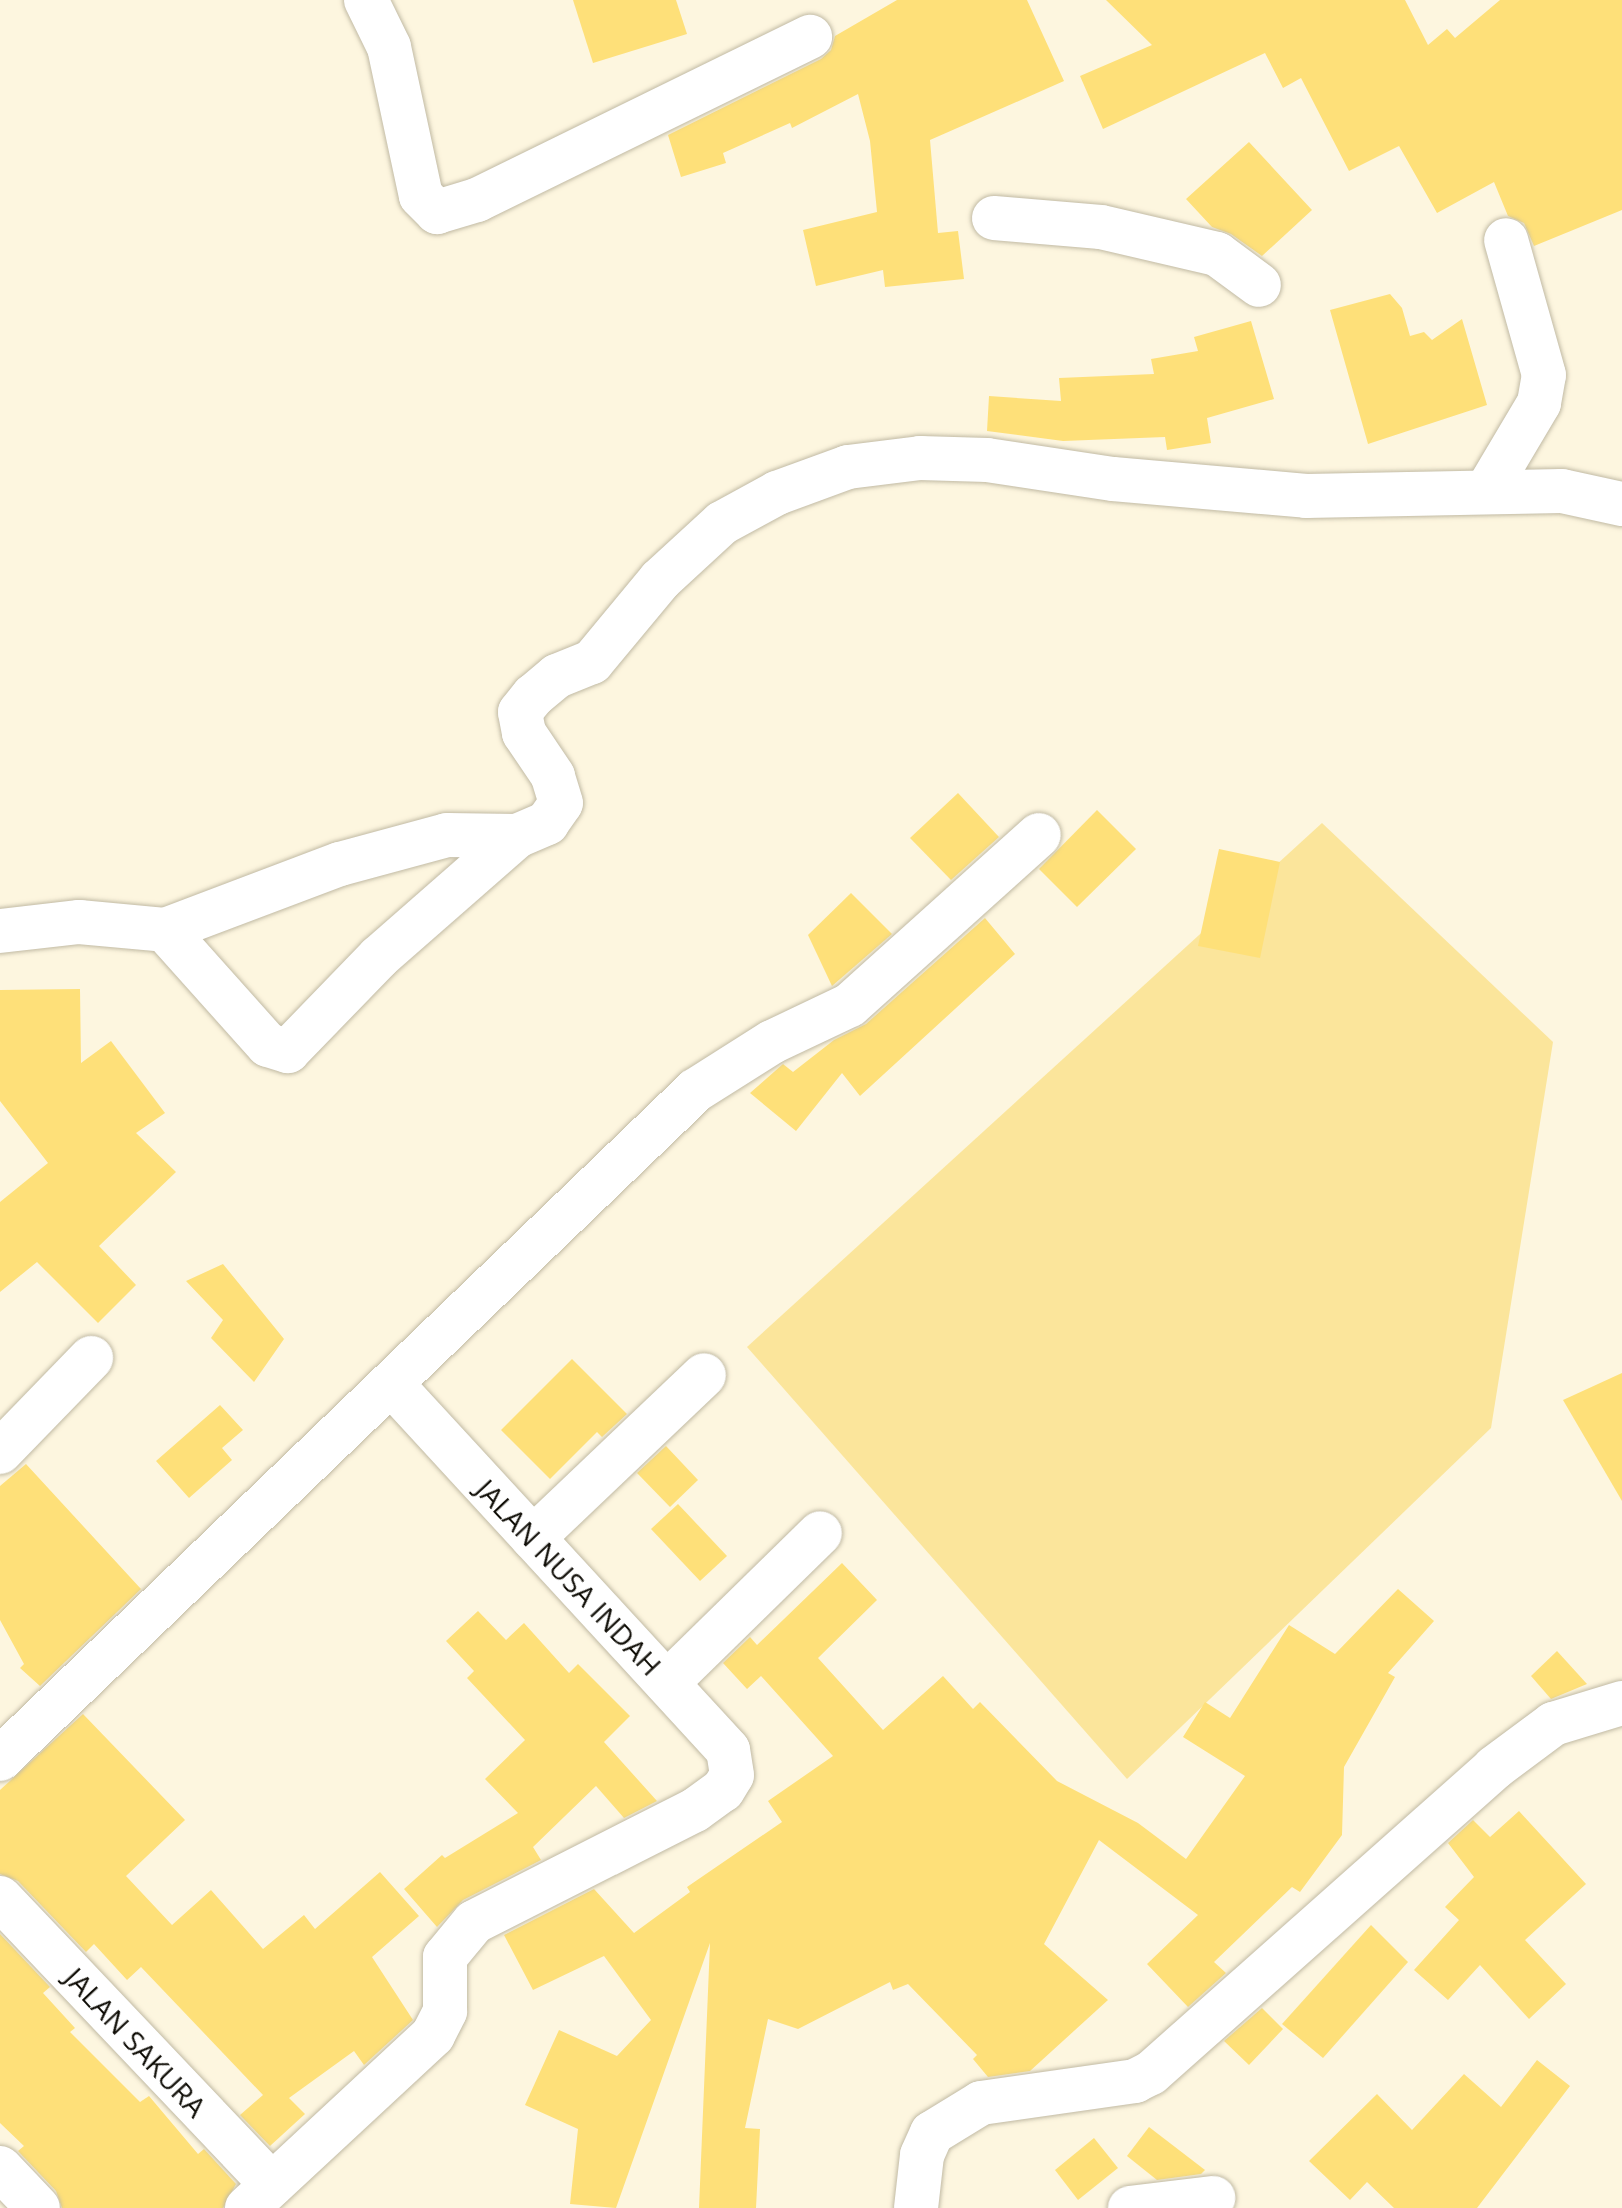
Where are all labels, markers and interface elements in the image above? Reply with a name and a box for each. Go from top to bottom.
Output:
street label: JALAN NUSA INDAH [470,1472,668,1682]
street label: JALAN SAKURA [58,1961,214,2123]

